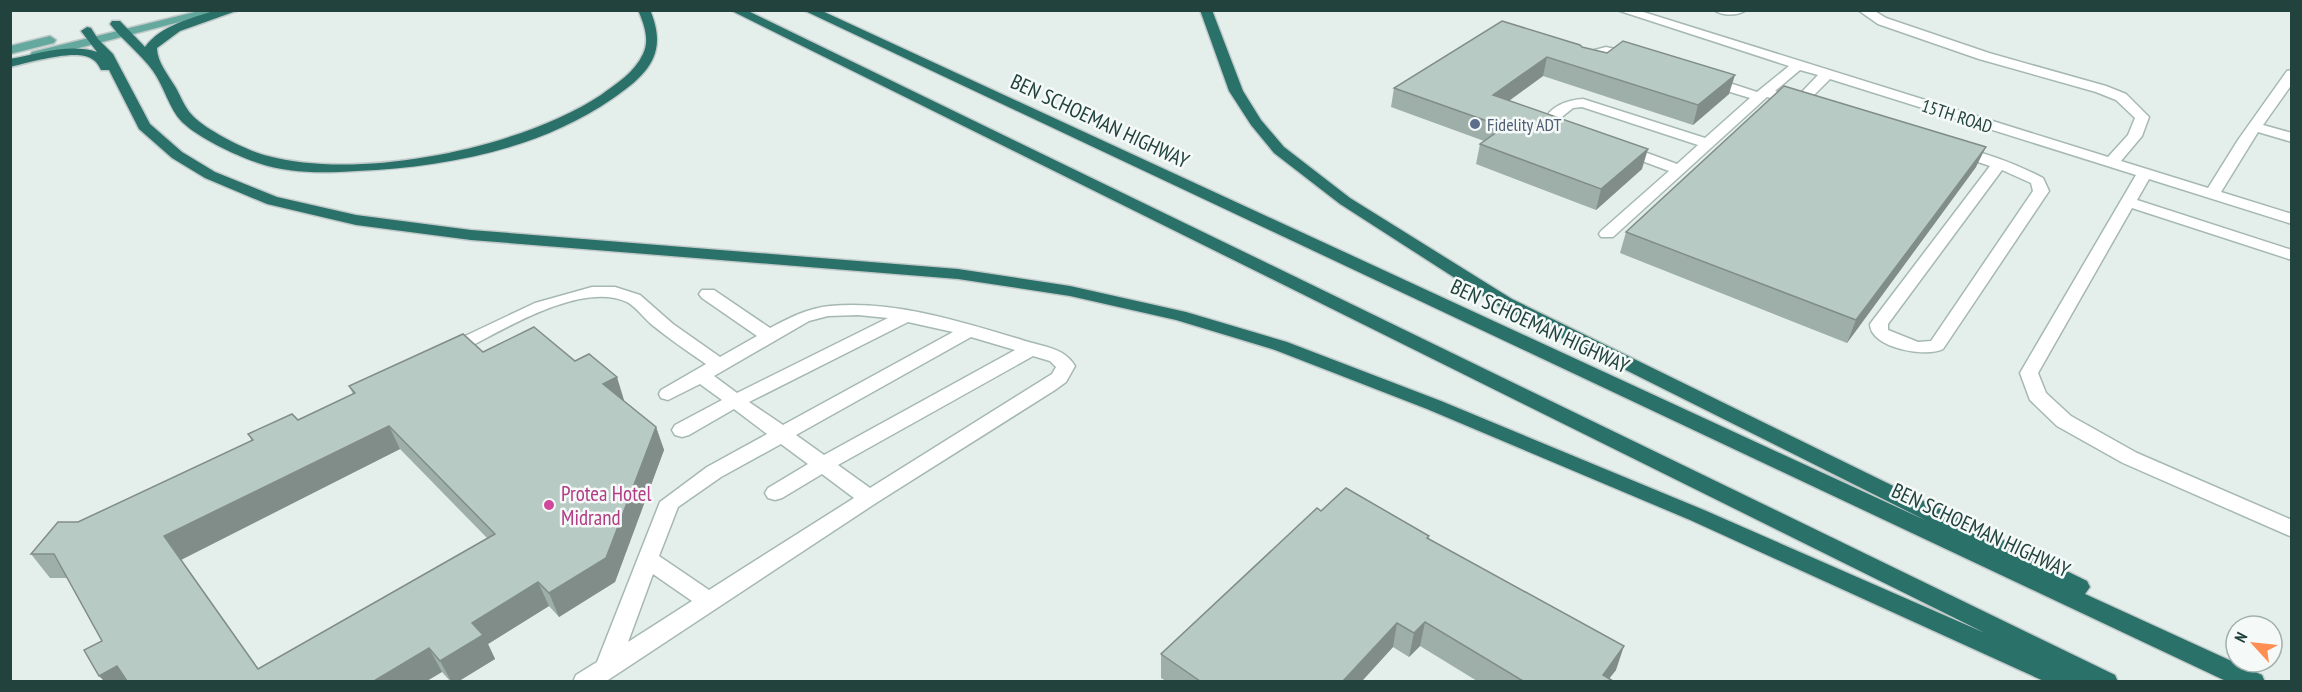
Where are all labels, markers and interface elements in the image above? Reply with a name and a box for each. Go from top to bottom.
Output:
street label: BEN SCHOEMAN HIGHWAY [1007,68,1194,174]
street label: 15TH ROAD [1919,94,1995,138]
place label: Fidelity ADT [1487,113,1561,136]
marker: Fidelity ADT [1468,117,1482,131]
street label: BEN SCHOEMAN HIGHWAY [1447,273,1634,379]
street label: BEN SCHOEMAN HIGHWAY [1888,477,2075,583]
place label: Protea Hotel Midrand [561,480,651,531]
marker: Protea Hotel Midrand [542,498,556,512]
north arrow [2224,614,2284,674]
text: N [2230,629,2252,646]

